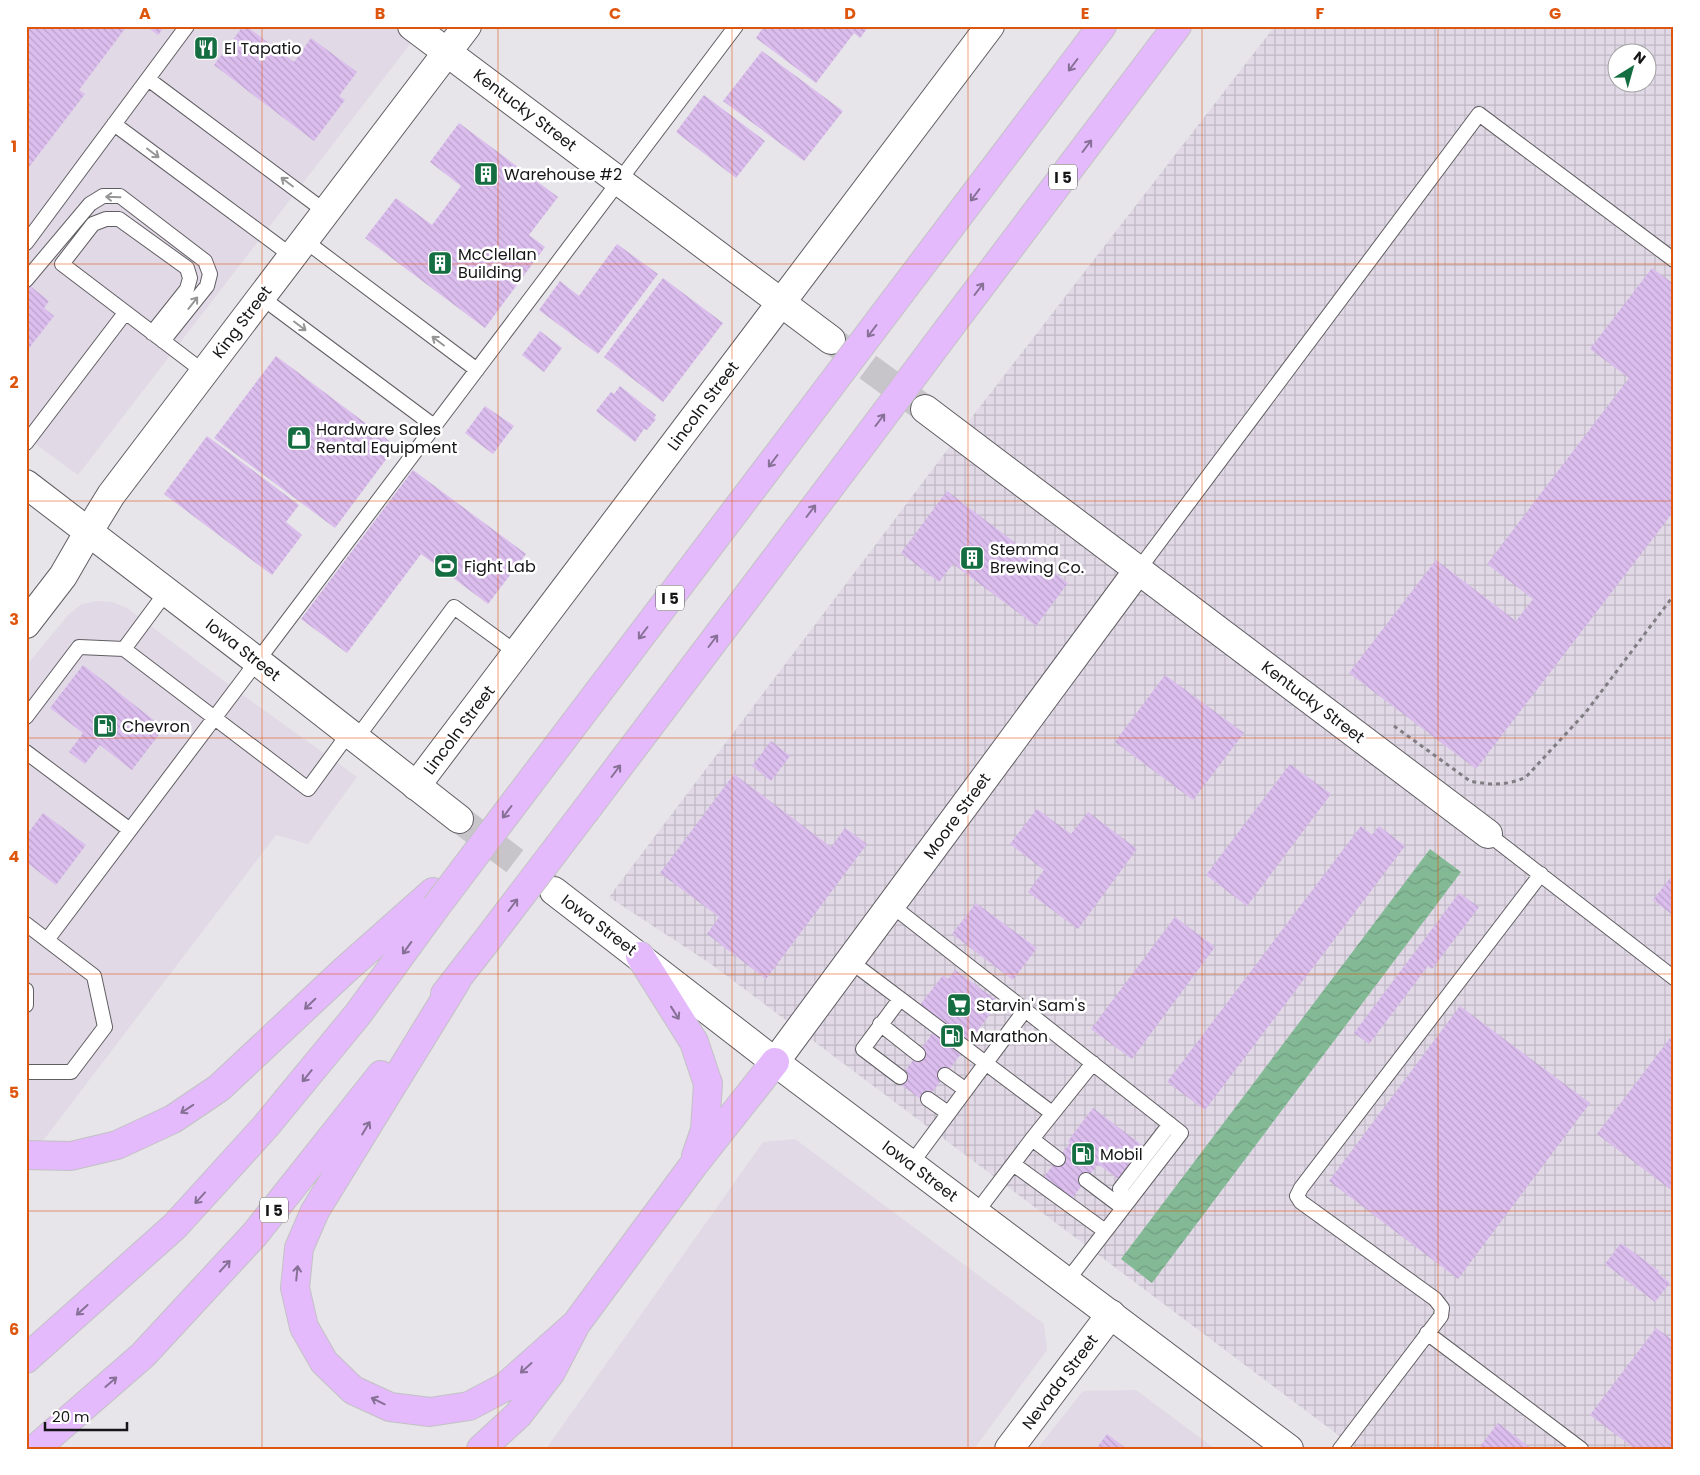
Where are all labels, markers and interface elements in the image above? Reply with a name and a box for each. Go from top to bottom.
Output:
text: A [139,2,151,25]
text: B [375,2,385,25]
text: C [609,2,621,25]
text: D [844,2,856,25]
text: E [1081,2,1089,25]
text: F [1316,2,1325,25]
text: G [1549,2,1561,25]
restaurant icon: El Tapatio [193,35,219,61]
place label: El Tapatio [224,37,302,60]
north arrow [1608,42,1658,92]
text: N [1630,46,1650,69]
one-way arrow [1068,58,1078,72]
street label: Kentucky Street [469,64,582,157]
text: 1 [11,135,17,158]
one-way arrow [1081,140,1092,153]
one-way arrow [146,148,159,159]
building icon: Warehouse #2 [473,161,499,187]
place label: Warehouse #2 [504,163,622,186]
road number: I 5 [1049,164,1077,190]
one-way arrow [281,177,294,188]
one-way arrow [970,188,980,202]
one-way arrow [105,192,121,201]
place label: McClellan Building [458,243,537,284]
building icon: McClellan Building [427,250,453,276]
street label: King Street [207,281,277,363]
one-way arrow [973,283,984,296]
one-way arrow [188,297,199,310]
one-way arrow [293,321,307,331]
one-way arrow [867,324,877,338]
one-way arrow [431,336,445,346]
street label: Lincoln Street [662,356,744,455]
text: 2 [9,371,19,394]
one-way arrow [875,413,885,427]
place label: Hardware Sales Rental Equipment [316,418,457,459]
shop icon: Hardware Sales Rental Equipment [286,425,312,451]
one-way arrow [768,454,778,468]
one-way arrow [806,504,816,518]
place label: Stemma Brewing Co. [990,538,1084,579]
building icon: Stemma Brewing Co. [959,545,985,571]
sports icon: Fight Lab [433,553,459,579]
place label: Fight Lab [464,555,536,578]
road number: I 5 [656,586,684,610]
text: 3 [9,608,19,631]
street label: Iowa Street [201,613,285,687]
one-way arrow [638,626,648,640]
one-way arrow [708,635,719,648]
street label: Kentucky Street [1257,656,1370,749]
street label: Lincoln Street [418,680,500,779]
fuel station icon: Chevron [92,713,118,739]
place label: Chevron [122,715,190,738]
one-way arrow [610,765,621,778]
street label: Moore Street [918,768,996,864]
one-way arrow [502,805,513,818]
text: 4 [9,845,20,868]
street label: Iowa Street [556,889,642,961]
one-way arrow [508,899,519,912]
one-way arrow [401,941,412,954]
supermarket icon: Starvin' Sam's [946,992,972,1018]
place label: Starvin' Sam's [976,994,1086,1017]
one-way arrow [303,998,316,1010]
one-way arrow [671,1005,681,1019]
fuel station icon: Marathon [939,1023,965,1049]
place label: Marathon [970,1025,1048,1048]
one-way arrow [302,1069,313,1082]
text: 5 [9,1081,19,1104]
one-way arrow [180,1105,194,1115]
one-way arrow [361,1122,371,1136]
street label: Iowa Street [877,1135,963,1207]
fuel station icon: Mobil [1070,1141,1096,1167]
place label: Mobil [1100,1143,1143,1166]
one-way arrow [194,1192,206,1205]
road number: I 5 [260,1198,288,1222]
one-way arrow [219,1260,231,1273]
one-way arrow [292,1266,302,1282]
one-way arrow [75,1304,88,1315]
text: 6 [9,1318,19,1341]
street label: Nevada Street [1017,1330,1104,1434]
one-way arrow [520,1363,533,1374]
one-way arrow [105,1376,118,1388]
one-way arrow [370,1396,385,1406]
scale bar [45,1400,128,1432]
text: 20 m [52,1406,90,1427]

